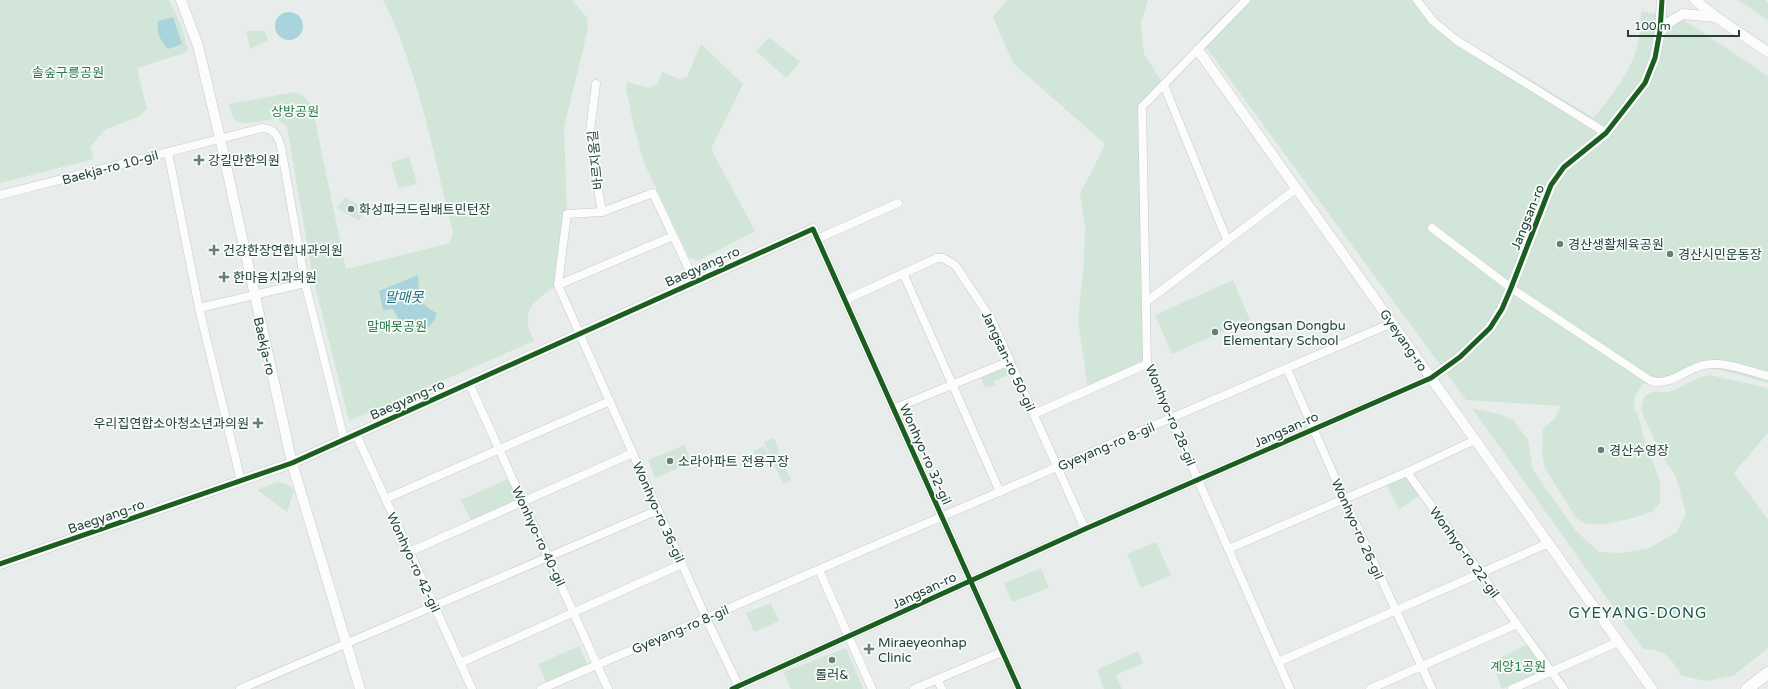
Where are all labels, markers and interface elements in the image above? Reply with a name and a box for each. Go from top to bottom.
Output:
scale bar [1628,12,1739,38]
text: 100 m [1634,19,1671,33]
park label: 솔숲구릉공원 [32,65,104,81]
park label: 상방공원 [271,104,319,120]
street label: 바르지움길 [585,129,607,190]
street label: Baekja-ro 10-gil [60,147,160,189]
place label: 강길만한의원 [208,153,280,169]
marker: 강길만한의원 [193,154,205,166]
street label: Jangsan-ro [1508,182,1548,252]
place label: 화성파크드림배트민턴장 [359,202,491,218]
marker: 화성파크드림배트민턴장 [346,204,356,214]
place label: 경산생활체육공원 [1568,237,1664,253]
marker: 경산생활체육공원 [1555,239,1565,249]
place label: 건강한장연합내과의원 [223,243,343,259]
street label: Baegyang-ro [663,243,742,291]
marker: 건강한장연합내과의원 [208,244,220,256]
place label: 경산시민운동장 [1678,247,1762,263]
marker: 경산시민운동장 [1665,249,1675,259]
place label: 한마음치과의원 [233,270,317,286]
marker: 한마음치과의원 [218,271,230,283]
water label: 말매못 [385,289,424,306]
street label: Gyeyang-ro [1376,306,1431,375]
street label: Jangsan-ro 50-gil [978,309,1038,414]
street label: Baekja-ro [250,316,279,377]
place label: Gyeongsan Dongbu Elementary School [1223,318,1346,349]
park label: 말매못공원 [367,319,427,335]
marker: Gyeongsan Dongbu Elementary School [1210,327,1220,337]
street label: Wonhyo-ro 28-gil [1141,362,1199,469]
street label: Baegyang-ro [368,376,447,424]
street label: Wonhyo-ro 32-gil [896,402,954,507]
street label: Jangsan-ro [1252,409,1321,451]
place label: 우리집연합소아청소년과의원 [94,416,249,432]
marker: 우리집연합소아청소년과의원 [252,417,264,429]
street label: Gyeyang-ro 8-gil [1055,419,1157,475]
place label: 경산수영장 [1609,443,1669,459]
marker: 경산수영장 [1596,445,1606,455]
place label: 소라아파트 전용구장 [678,454,789,470]
marker: 소라아파트 전용구장 [665,456,675,466]
street label: Wonhyo-ro 36-gil [629,460,687,565]
street label: Wonhyo-ro 26-gil [1328,477,1386,582]
street label: Wonhyo-ro 40-gil [508,484,568,589]
street label: Baegyang-ro [66,496,147,538]
street label: Wonhyo-ro 22-gil [1426,504,1503,601]
street label: Wonhyo-ro 42-gil [383,510,443,615]
street label: Jangsan-ro [890,569,959,613]
street label: Gyeyang-ro 8-gil [629,602,731,658]
district label: GYEYANG-DONG [1569,604,1707,622]
place label: Miraeyeonhap Clinic [878,635,967,666]
marker: Miraeyeonhap Clinic [863,643,875,655]
marker: 롤러& [827,655,837,665]
park label: 계양1공원 [1490,659,1546,675]
place label: 롤러& [815,667,849,683]

